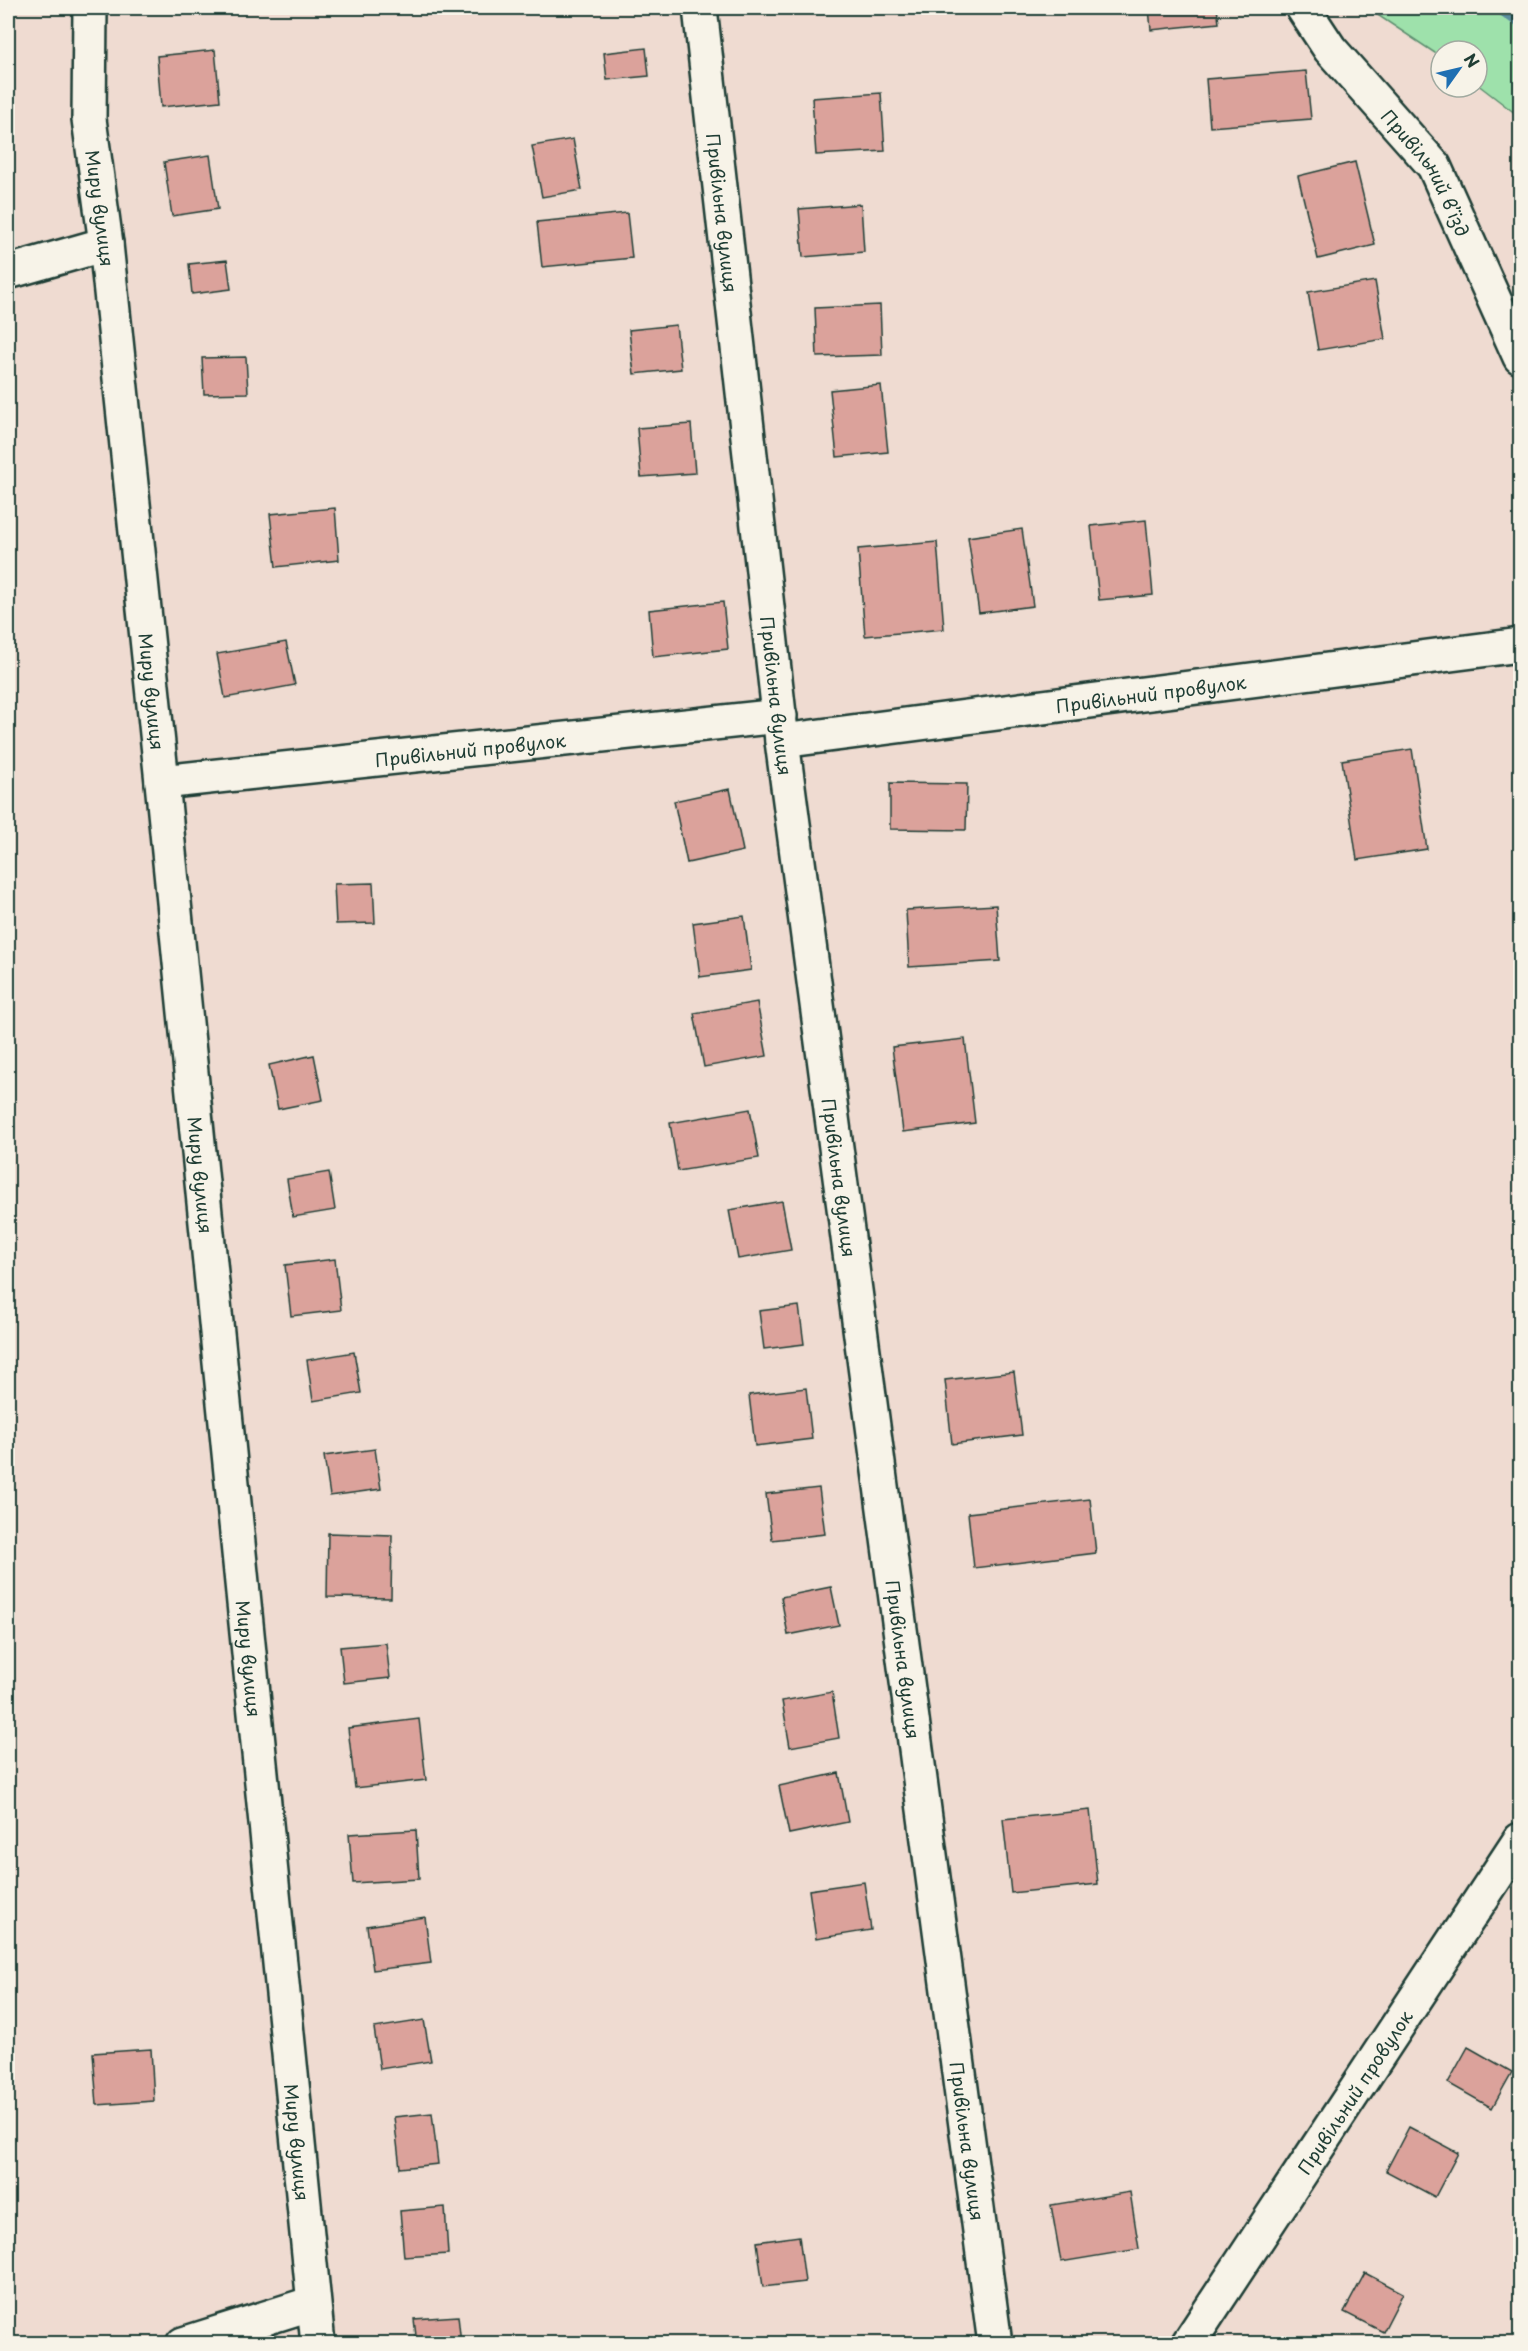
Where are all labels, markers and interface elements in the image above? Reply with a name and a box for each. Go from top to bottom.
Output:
north arrow [1429,39,1489,99]
text: N [1459,48,1486,72]
street label: Привільний в’їзд [1376,103,1477,240]
street label: Привільна вулиця [701,132,745,294]
street label: Миру вулиця [80,148,122,268]
street label: Привільна вулиця [755,615,800,777]
street label: Миру вулиця [133,632,172,751]
street label: Привільний провулок [1054,667,1248,719]
street label: Привільний провулок [373,725,567,773]
street label: Привільна вулиця [816,1096,864,1259]
street label: Миру вулиця [182,1115,221,1235]
street label: Привільна вулиця [880,1578,928,1740]
street label: Миру вулиця [230,1599,269,1718]
street label: Привільний провулок [1290,2004,1418,2179]
street label: Привільна вулиця [944,2060,992,2222]
street label: Миру вулиця [279,2082,317,2202]

